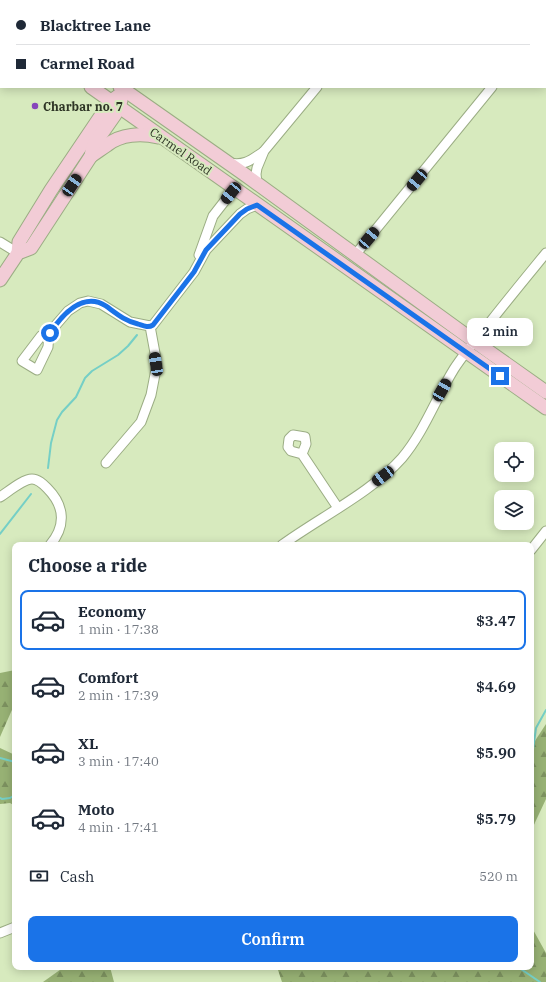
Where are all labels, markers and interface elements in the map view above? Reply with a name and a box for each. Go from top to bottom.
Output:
text: Blacktree Lane [40,16,151,35]
text: Carmel Road [40,54,135,73]
place label: Charbar no. 7 [43,99,123,114]
marker: Charbar no. 7 [30,101,40,111]
street label: Carmel Road [147,124,215,178]
car [405,167,429,193]
car [60,172,84,198]
car [219,180,243,206]
car [357,225,381,251]
callout: 2 min [467,318,533,346]
text: 2 min [482,323,518,340]
route start [41,324,59,342]
car [148,351,164,377]
route end [491,367,509,385]
car [431,377,453,403]
map controls [494,442,534,530]
button: locate [494,442,534,482]
car [370,464,396,488]
button: layers [494,490,534,530]
text: Choose a ride [28,554,147,577]
icon: car [30,602,66,638]
text: Economy [78,602,146,621]
text: $3.47 [476,611,516,630]
text: 1 min · 17:38 [78,621,159,638]
icon: car [30,668,66,704]
text: Comfort [78,668,138,687]
text: $4.69 [476,677,516,696]
text: 2 min · 17:39 [78,687,159,704]
icon: car [30,734,66,770]
text: XL [78,734,98,753]
text: $5.90 [476,743,516,762]
text: 3 min · 17:40 [78,753,159,770]
icon: car [30,800,66,836]
text: Moto [78,800,115,819]
text: $5.79 [476,809,516,828]
text: 4 min · 17:41 [78,819,159,836]
icon: cash [28,865,50,887]
text: Cash [60,867,94,886]
text: 520 m [479,868,518,885]
button: Confirm [28,916,518,962]

